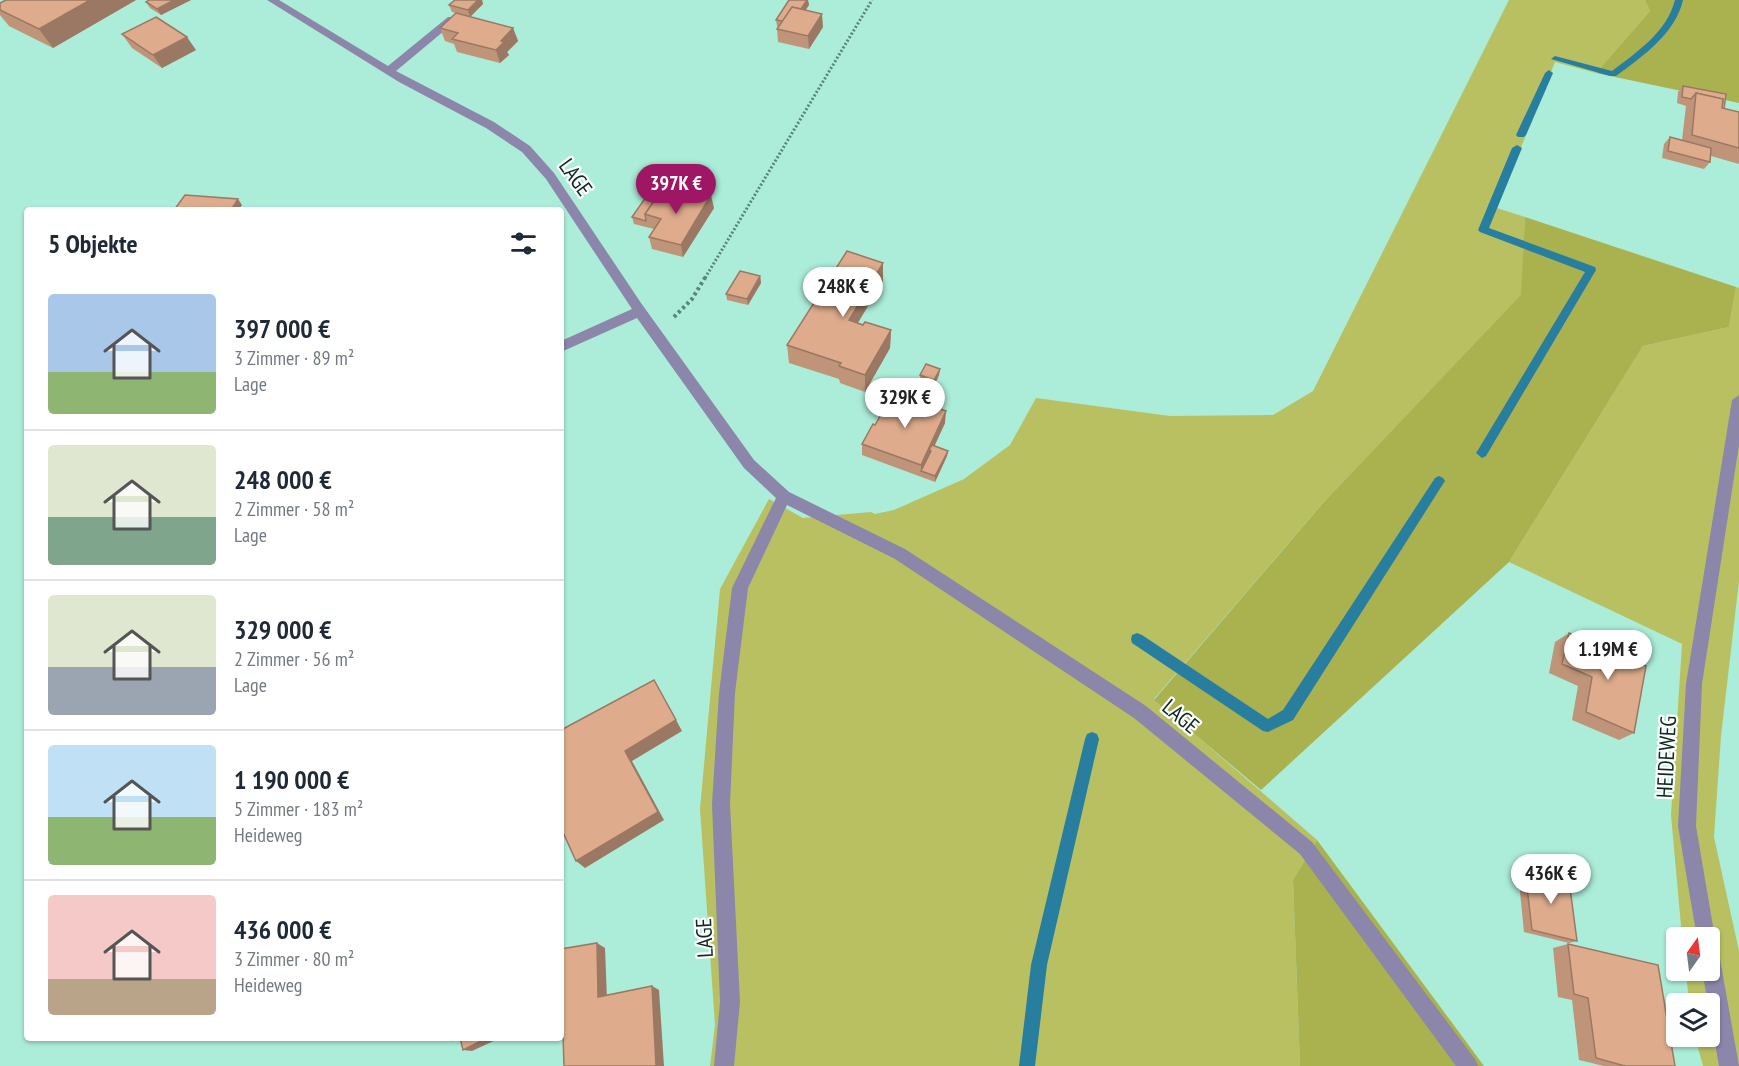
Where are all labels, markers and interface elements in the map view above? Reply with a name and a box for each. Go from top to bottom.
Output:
street label: LAGE [553,153,599,201]
pin: 397K € [627,164,725,215]
text: 397K € [650,170,702,196]
text: 5 Objekte [48,227,138,260]
icon: filters [507,227,540,260]
pin: 248K € [794,267,892,318]
text: 248K € [817,273,869,299]
text: 397 000 € [234,312,331,345]
icon: home [96,318,168,390]
text: 3 Zimmer · 89 m² [234,345,354,371]
text: Lage [234,371,267,397]
pin: 329K € [856,378,954,429]
text: 329K € [879,384,931,410]
text: 248 000 € [234,463,332,496]
icon: home [96,469,168,541]
text: 2 Zimmer · 58 m² [234,496,354,522]
text: Lage [234,522,267,548]
text: 329 000 € [234,613,332,646]
icon: home [96,619,168,691]
pin: 1.19M € [1553,630,1663,681]
text: 1.19M € [1578,636,1638,662]
text: 2 Zimmer · 56 m² [234,646,354,672]
text: Lage [234,672,267,698]
street label: LAGE [1157,693,1205,739]
street label: HEIDEWEG [1650,715,1682,799]
text: 1 190 000 € [234,763,349,796]
icon: home [96,769,168,841]
text: 5 Zimmer · 183 m² [234,796,363,822]
text: Heideweg [234,822,302,848]
pin: 436K € [1502,854,1600,905]
text: 436K € [1525,860,1577,886]
text: 436 000 € [234,913,332,946]
street label: LAGE [689,918,719,958]
icon: home [96,919,168,991]
north arrow [1666,927,1720,981]
map controls [1666,927,1720,1047]
text: 3 Zimmer · 80 m² [234,946,354,972]
text: Heideweg [234,972,302,998]
button: layers [1666,993,1720,1047]

